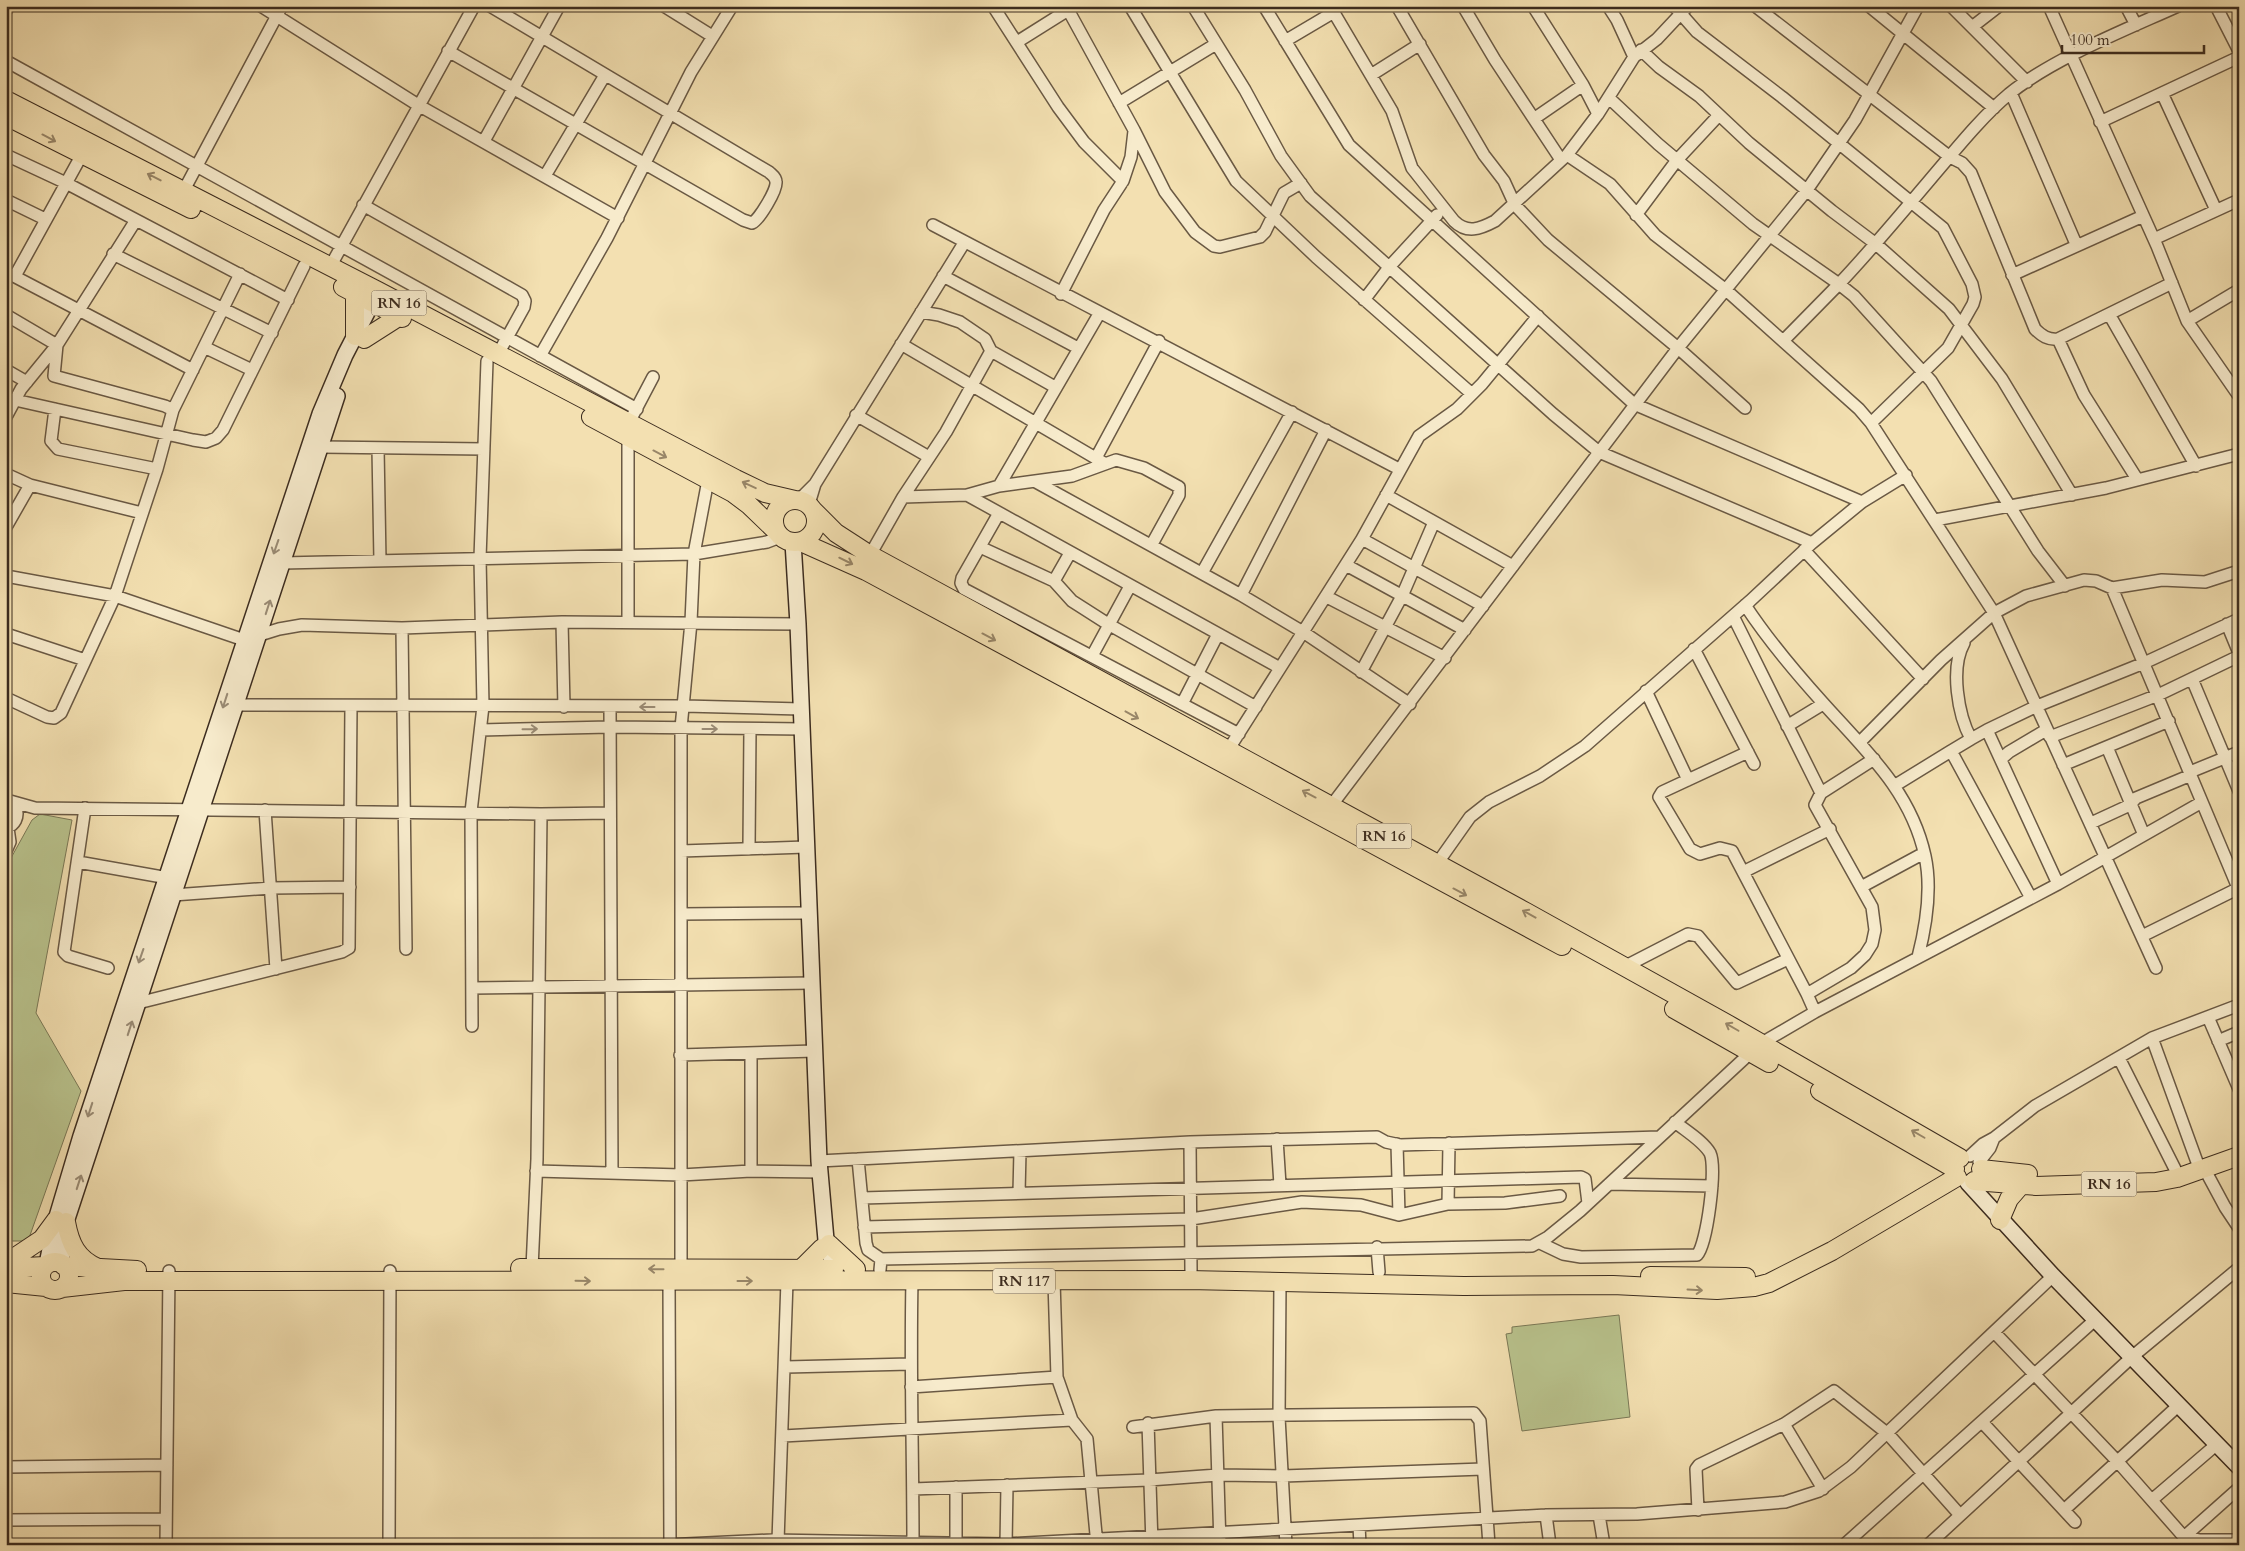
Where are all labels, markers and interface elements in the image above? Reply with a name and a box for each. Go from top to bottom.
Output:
scale bar [2062,22,2205,54]
text: 100 m [2070,30,2110,50]
one-way arrow [42,133,57,143]
one-way arrow [146,172,161,182]
road number: RN 16 [372,290,426,316]
one-way arrow [652,450,667,459]
one-way arrow [741,480,756,490]
one-way arrow [270,539,280,555]
one-way arrow [838,556,853,566]
one-way arrow [263,600,273,616]
one-way arrow [982,632,997,642]
one-way arrow [219,693,229,709]
one-way arrow [639,702,656,712]
one-way arrow [1124,711,1139,720]
one-way arrow [522,724,538,734]
one-way arrow [701,724,717,733]
one-way arrow [1302,789,1317,798]
road number: RN 16 [1356,824,1412,848]
one-way arrow [1452,888,1467,897]
one-way arrow [1521,909,1536,919]
one-way arrow [136,947,146,963]
one-way arrow [125,1020,135,1036]
one-way arrow [1724,1022,1739,1032]
one-way arrow [85,1102,94,1117]
one-way arrow [1912,1128,1926,1138]
road number: RN 16 [2082,1172,2136,1196]
one-way arrow [75,1174,85,1190]
one-way arrow [648,1264,664,1274]
road number: RN 117 [993,1268,1055,1294]
one-way arrow [574,1276,590,1286]
one-way arrow [737,1277,753,1286]
one-way arrow [1687,1285,1703,1294]

